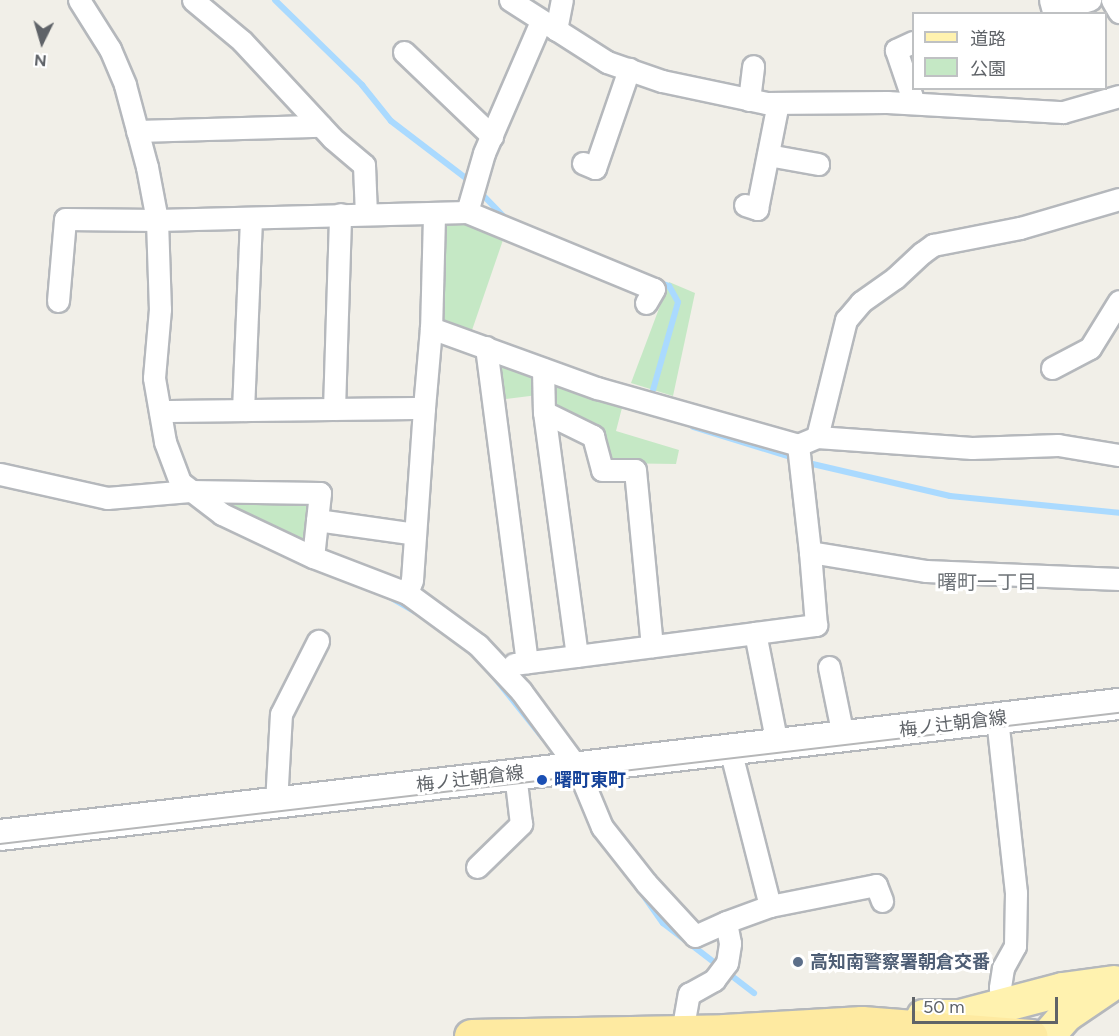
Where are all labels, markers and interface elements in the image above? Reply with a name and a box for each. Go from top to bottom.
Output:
north arrow [12,12,72,72]
legend [912,12,1107,90]
text: 道路 [970,28,1006,50]
text: N [33,50,47,70]
text: 公園 [970,58,1006,80]
district label: 曙町一丁目 [937,570,1037,594]
street label: 梅ノ辻朝倉線 [898,707,1008,741]
street label: 梅ノ辻朝倉線 [415,762,525,796]
place label: 曙町東町 [554,769,626,791]
marker: 曙町東町 [535,773,549,787]
place label: 高知南警察署朝倉交番 [810,951,990,973]
marker: 高知南警察署朝倉交番 [791,955,805,969]
scale bar [915,985,1060,1023]
text: 50 m [923,996,965,1018]

